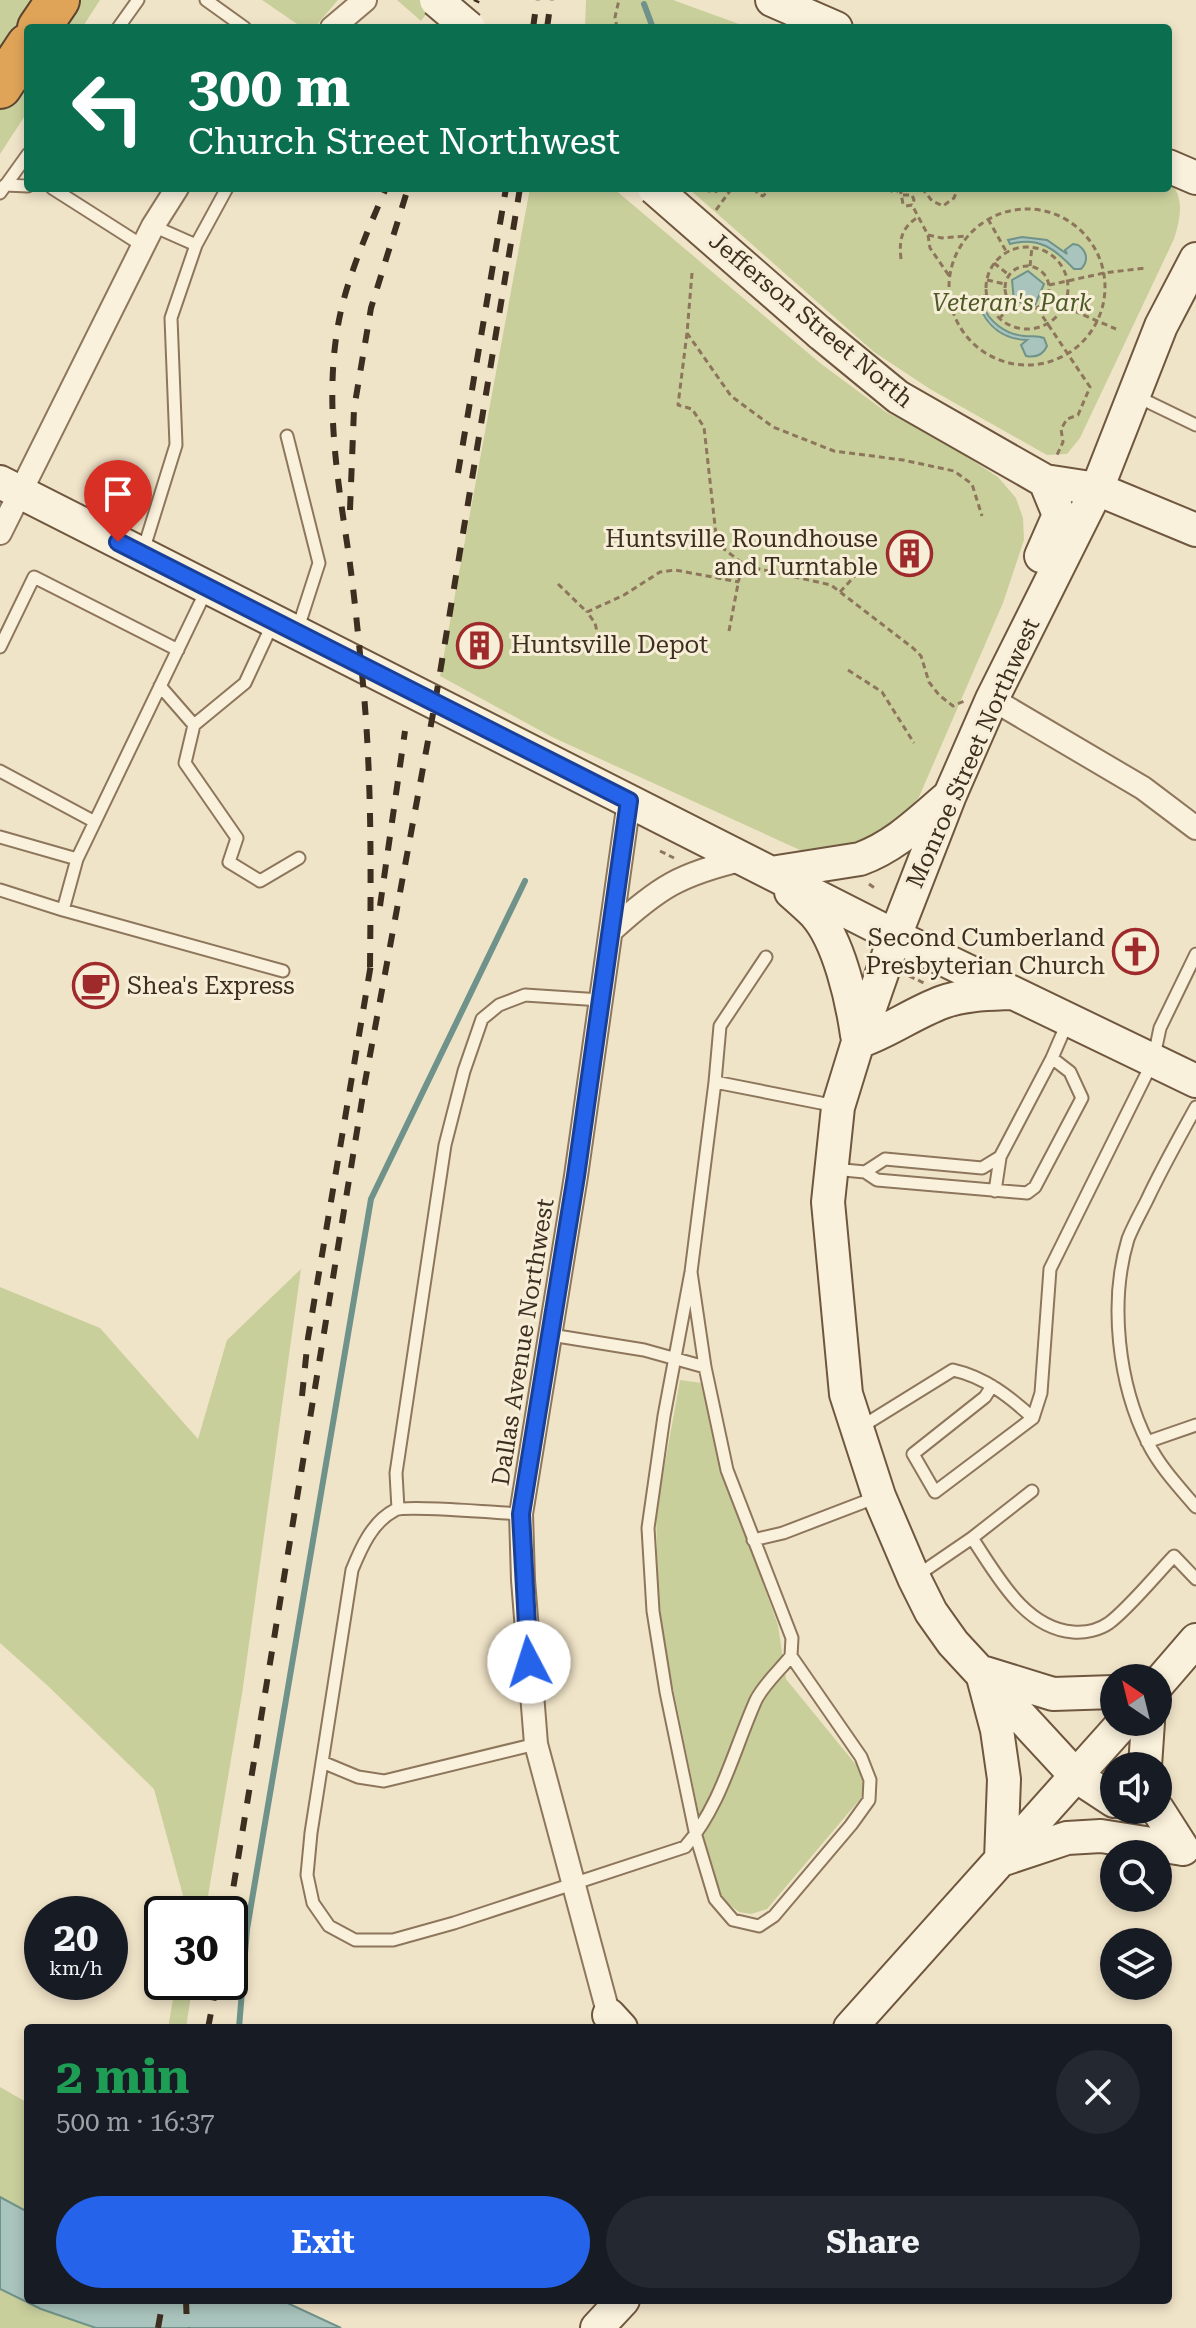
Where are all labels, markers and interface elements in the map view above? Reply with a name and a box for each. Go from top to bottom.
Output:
text: 300 m [188,54,350,120]
icon: left [56,56,160,160]
text: Church Street Northwest [188,121,620,163]
street label: Jefferson Street North [703,227,919,413]
park label: Veteran's Park [932,289,1092,317]
pin [84,460,152,542]
icon: arrive [96,472,140,516]
place label: Huntsville Roundhouse and Turntable [605,525,878,581]
building icon: Huntsville Roundhouse and Turntable [885,529,933,577]
street label: Monroe Street Northwest [901,614,1045,892]
building icon: Huntsville Depot [456,621,504,669]
place label: Huntsville Depot [511,631,708,659]
place label: Second Cumberland Presbyterian Church [865,924,1105,980]
church icon: Second Cumberland Presbyterian Church [1112,928,1160,976]
cafe icon: Shea's Express [72,962,120,1010]
place label: Shea's Express [127,972,295,1000]
street label: Dallas Avenue Northwest [486,1197,560,1487]
position arrow [487,1620,571,1704]
north arrow [1100,1664,1172,1736]
map controls [1100,1664,1172,2000]
button: sound [1100,1752,1172,1824]
button: search [1100,1840,1172,1912]
speed limit sign: 30 [144,1896,248,2000]
text: 20 [54,1914,98,1961]
button: layers [1100,1928,1172,2000]
text: km/h [49,1956,103,1980]
text: 2 min [56,2049,189,2105]
button: close [1056,2050,1140,2134]
text: 500 m · 16:37 [56,2107,215,2137]
button: Exit [56,2196,590,2288]
button: Share [606,2196,1140,2288]

